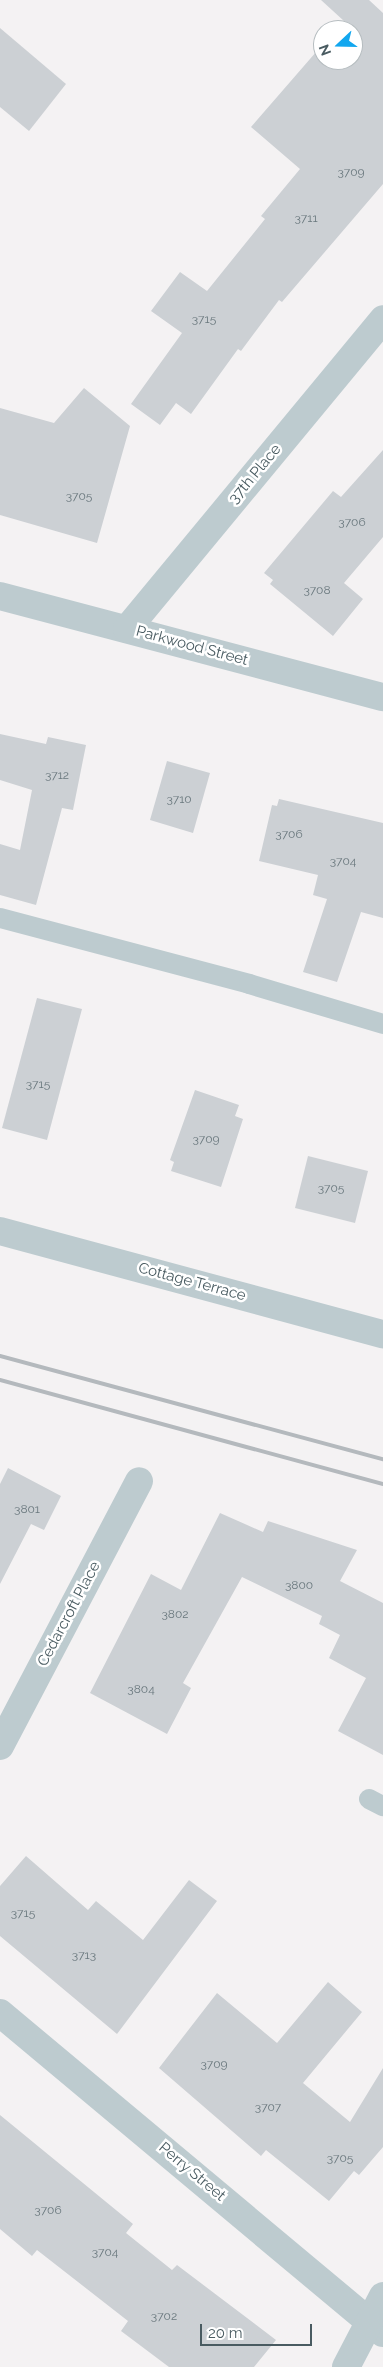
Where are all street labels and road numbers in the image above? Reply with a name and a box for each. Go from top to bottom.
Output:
street label: 37th Place [225,441,285,507]
street label: Parkwood Street [134,622,250,670]
street label: Cottage Terrace [136,1259,248,1305]
street label: Cedarcroft Place [34,1559,104,1669]
street label: Perry Street [155,2139,229,2205]

